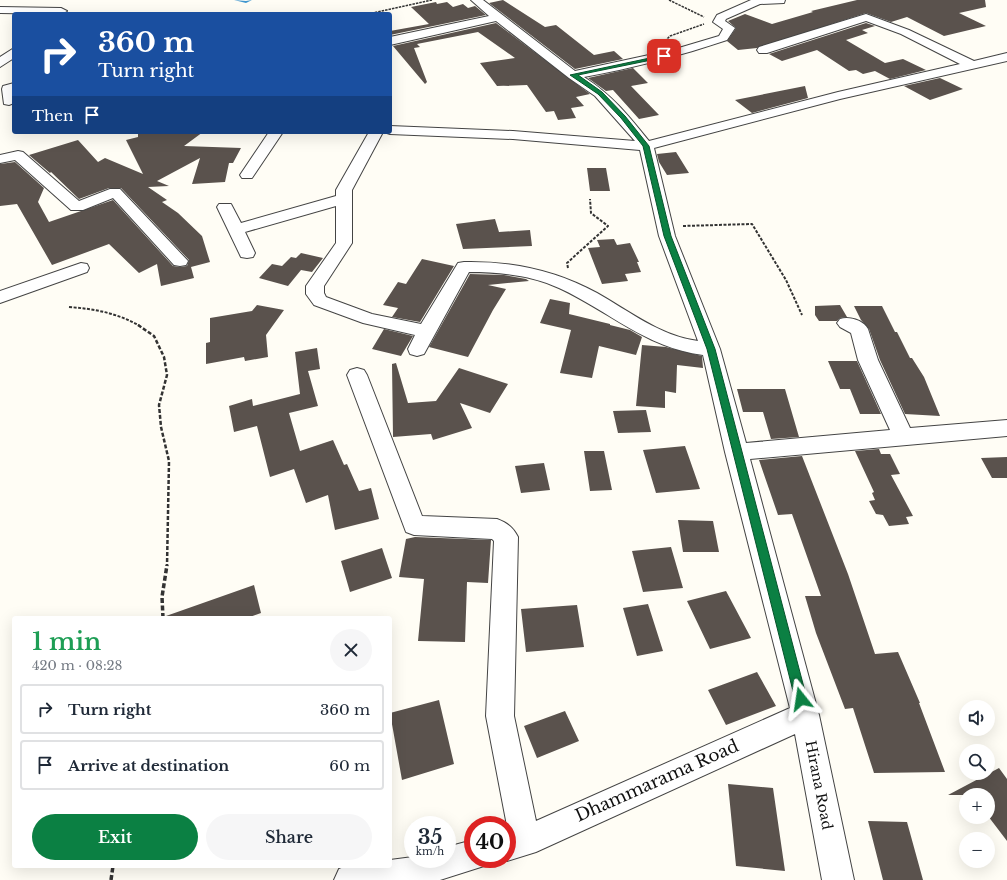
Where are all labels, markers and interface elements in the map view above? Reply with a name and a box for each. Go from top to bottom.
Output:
text: 360 m [98,25,194,60]
icon: right [32,28,84,80]
pin [647,39,681,73]
icon: arrive [653,45,675,67]
text: Turn right [98,60,194,82]
icon: arrive [81,104,103,126]
text: Then [32,106,73,125]
text: 1 min [32,627,101,656]
button: close [330,629,372,671]
text: 420 m · 08:28 [32,657,123,674]
position arrow [780,678,822,720]
icon: right [34,698,56,720]
text: Turn right [68,700,151,719]
text: 360 m [320,700,370,719]
map controls [959,700,995,868]
button: sound [959,700,995,736]
street label: Dhammarama Road [572,735,743,827]
street label: Hirana Road [802,739,837,832]
button: search [959,744,995,780]
icon: arrive [34,754,56,776]
text: Arrive at destination [68,756,229,775]
text: 60 m [329,756,370,775]
button: + [959,788,995,824]
button: Exit [32,814,198,860]
button: Share [206,814,372,860]
speed limit sign: 40 [464,816,516,868]
text: 35 [418,825,442,849]
button: − [959,832,995,868]
text: km/h [416,845,444,858]

